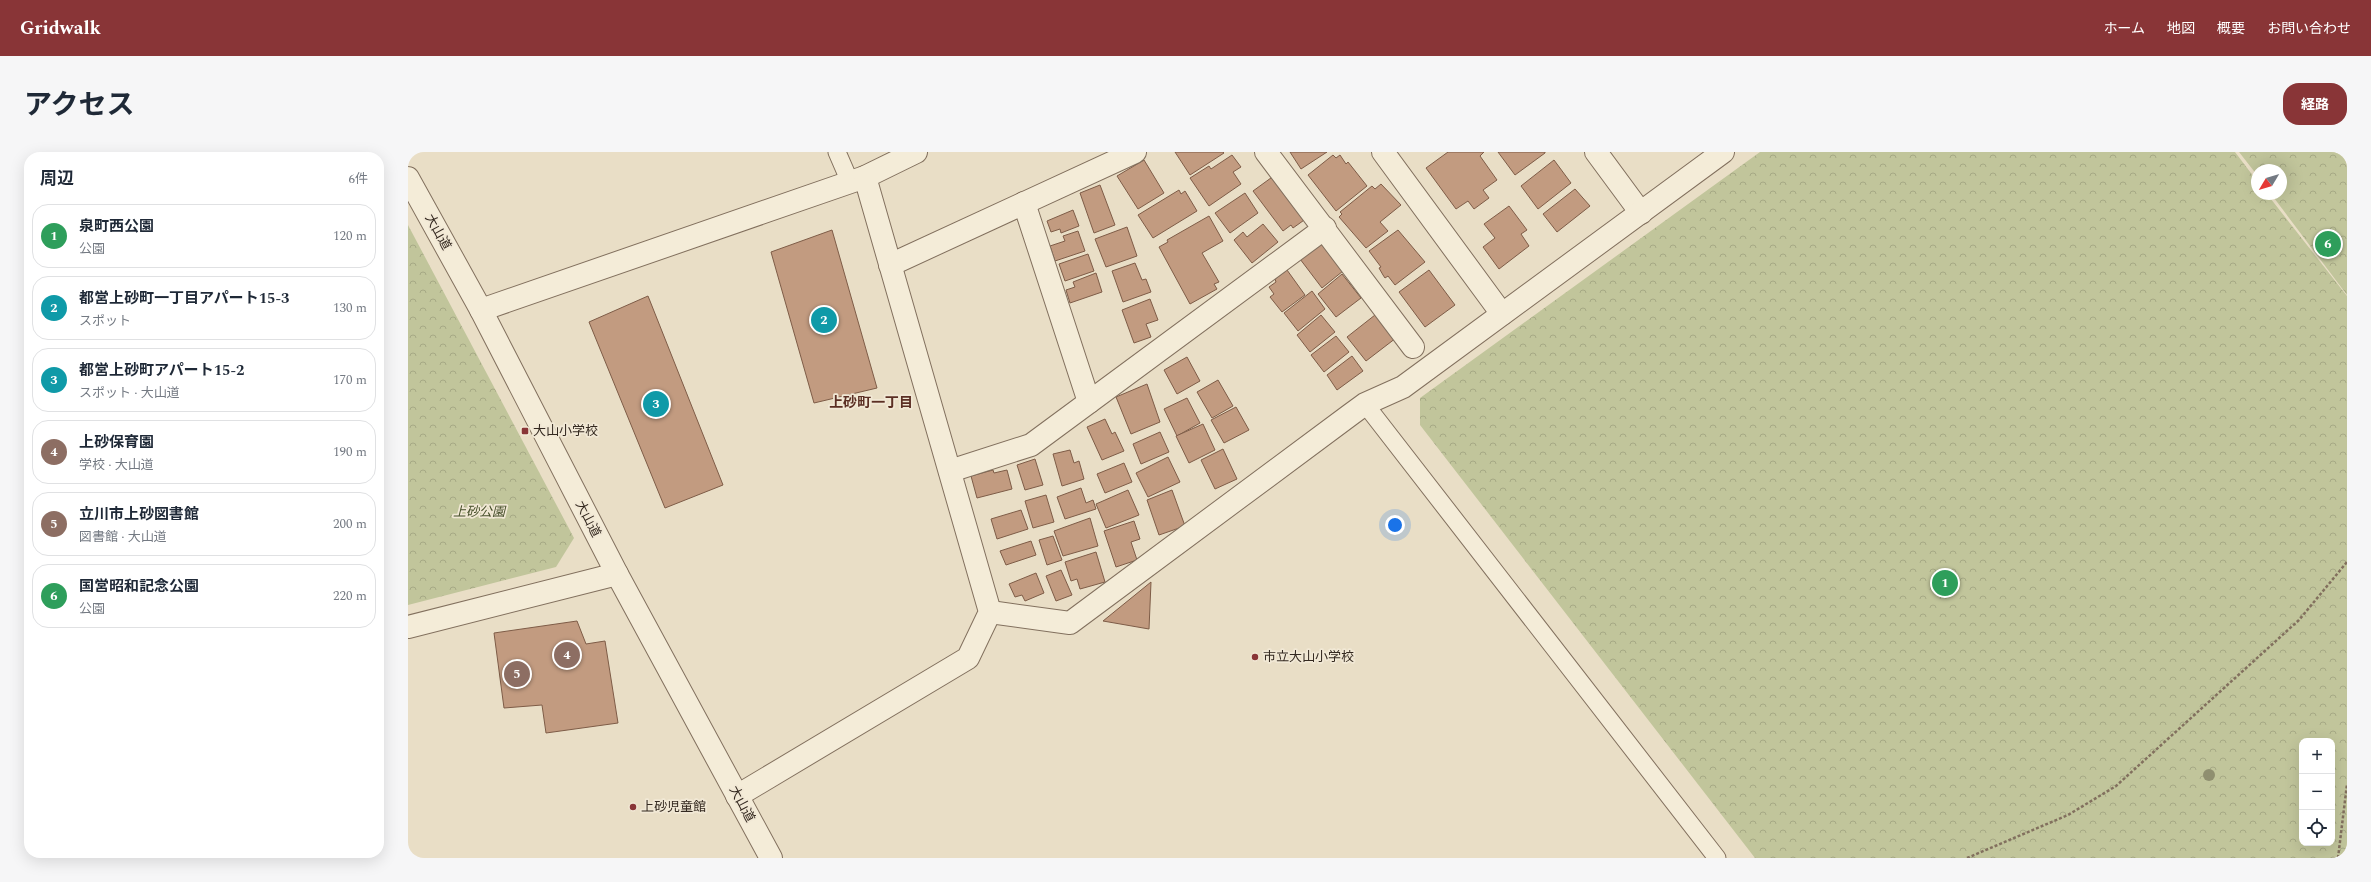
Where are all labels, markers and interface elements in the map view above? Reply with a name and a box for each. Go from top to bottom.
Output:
text: Gridwalk [20,14,101,43]
text: ホーム [2103,18,2145,39]
text: 地図 [2167,18,2195,39]
text: 概要 [2217,18,2245,39]
text: お問い合わせ [2267,18,2351,39]
button: 経路 [2283,83,2347,125]
text: アクセス [24,84,135,127]
north arrow [2251,164,2287,200]
text: 周辺 [40,166,74,192]
text: 6件 [348,169,368,189]
street label: 大山道 [420,210,456,254]
text: 泉町西公園 [79,215,154,238]
text: 1 [50,226,58,246]
text: 120 m [333,226,367,246]
pin: 6 [2315,229,2341,259]
text: 公園 [79,239,105,259]
text: 都営上砂町一丁目アパート15-3 [79,287,289,310]
text: 2 [50,298,58,318]
text: 130 m [333,298,367,318]
pin: 2 [811,305,837,335]
text: スポット [79,311,131,331]
text: 都営上砂町アパート15-2 [79,359,244,382]
text: 3 [50,370,58,390]
text: 170 m [333,370,367,390]
text: スポット · 大山道 [79,383,180,403]
pin: 3 [643,389,669,419]
district label: 上砂町一丁目 [829,392,913,413]
place label: 大山小学校 [533,421,598,441]
marker: 大山小学校 [520,426,530,436]
text: 上砂保育園 [79,431,154,454]
text: 4 [50,442,58,462]
text: 190 m [333,442,367,462]
text: 学校 · 大山道 [79,455,154,475]
street label: 大山道 [570,497,606,541]
park label: 上砂公園 [453,502,507,522]
text: 立川市上砂図書館 [79,503,199,526]
text: 5 [50,514,58,534]
text: 200 m [333,514,367,534]
your location [1385,515,1405,535]
text: 図書館 · 大山道 [79,527,167,547]
pin: 1 [1932,568,1958,598]
text: 国営昭和記念公園 [79,575,199,598]
text: 6 [50,586,58,606]
text: 220 m [333,586,367,606]
text: 公園 [79,599,105,619]
pin: 4 [554,640,580,670]
place label: 市立大山小学校 [1263,647,1354,667]
marker: 市立大山小学校 [1250,652,1260,662]
pin: 5 [504,659,530,689]
map controls [2299,738,2335,846]
button: + [2299,738,2335,774]
button: − [2299,774,2335,810]
street label: 大山道 [724,782,760,826]
place label: 上砂児童館 [641,797,706,817]
marker: 上砂児童館 [628,802,638,812]
button: locate [2299,810,2335,846]

